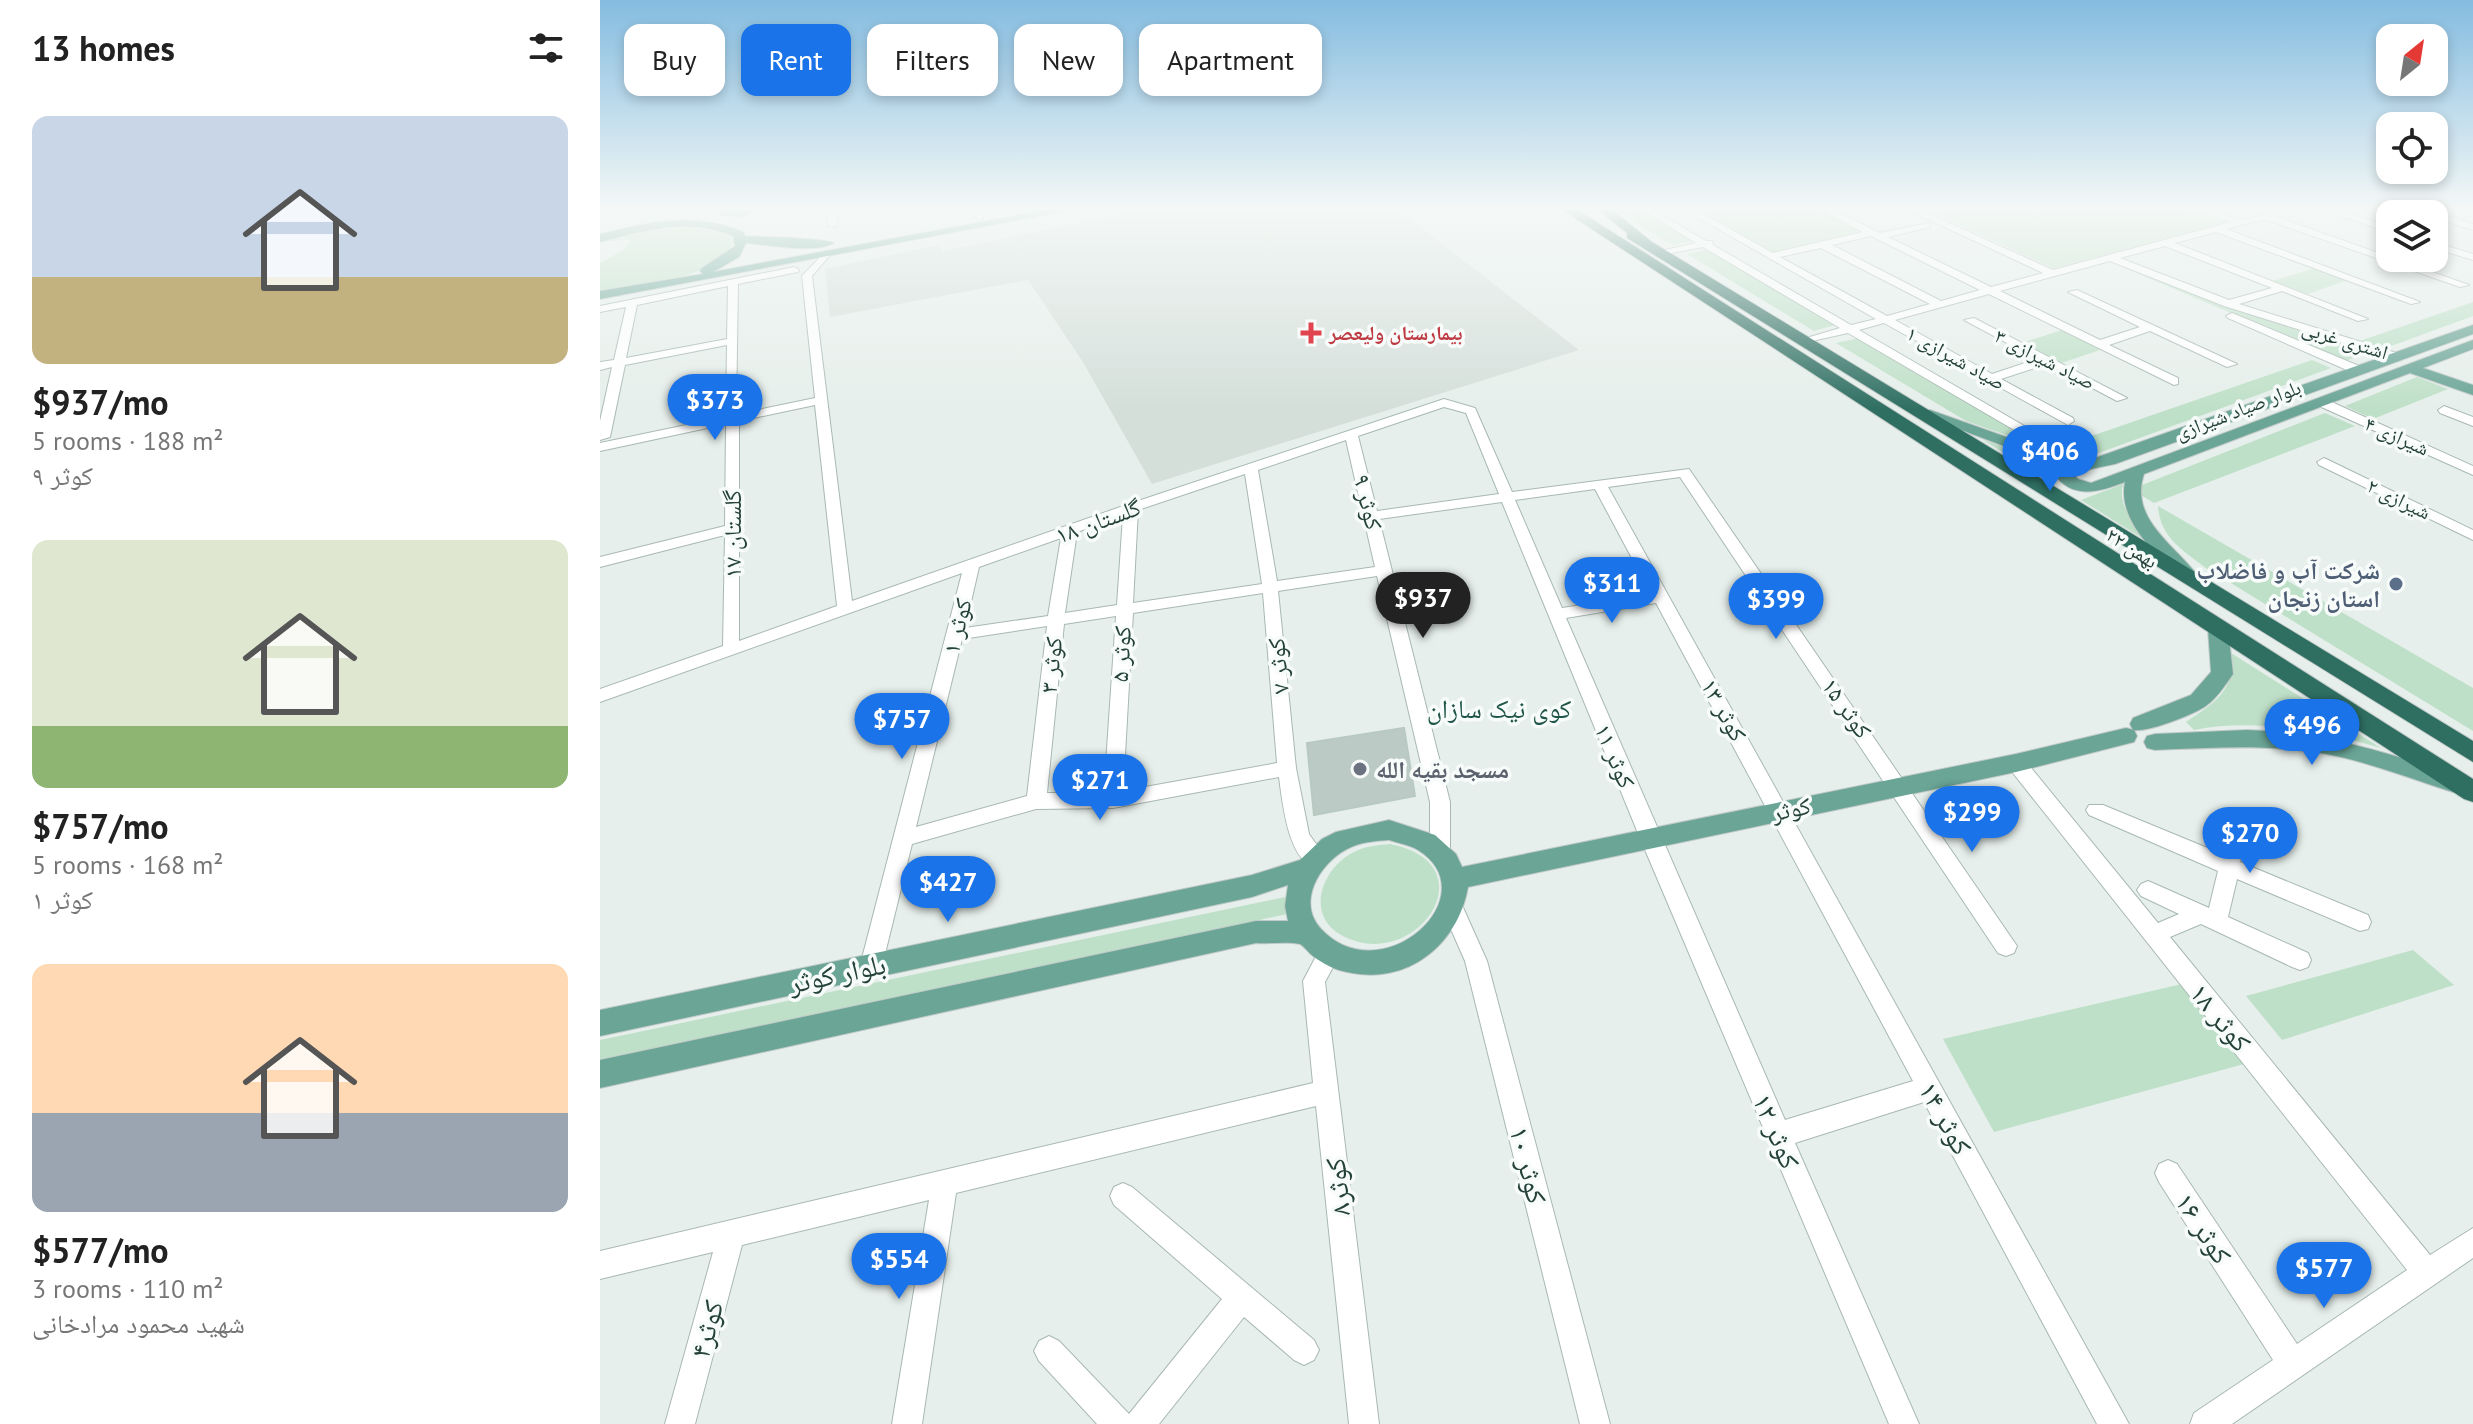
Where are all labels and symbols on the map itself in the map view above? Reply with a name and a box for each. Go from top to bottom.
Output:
north arrow [2376,24,2448,96]
street label: اشتری غربی [2299,315,2391,365]
place label: بیمارستان ولیعصر [1328,320,1463,346]
street label: صیاد شیرازی ۱ [1902,320,2010,396]
marker: بیمارستان ولیعصر [1300,322,1322,344]
street label: صیاد شیرازی ۳ [1990,323,2100,395]
pin: $373 [668,374,762,442]
street label: بلوار صیاد شیرازی [2172,374,2304,446]
street label: شیرازی ۴ [2361,410,2433,462]
pin: $406 [2003,425,2097,493]
street label: کوثر ۹ [1346,471,1390,533]
street label: شیرازی ۲ [2363,472,2435,526]
street label: گلستان ۱۷ [717,490,748,578]
street label: گلستان ۱۸ [1051,491,1145,551]
street label: ۲۲ بهمن [2101,522,2163,574]
place label: شرکت آب و فاضلاب استان زنجان [2196,555,2380,614]
pin: $311 [1565,557,1659,625]
pin: $937 [1376,572,1470,640]
pin: $399 [1729,573,1823,641]
marker: شرکت آب و فاضلاب استان زنجان [2387,575,2405,593]
street label: کوثر ۱ [935,595,979,657]
street label: کوثر ۵ [1104,625,1138,683]
street label: کوثر ۳ [1033,635,1069,695]
street label: کوثر ۷ [1260,637,1296,695]
street label: ۱۵ کوثر [1815,672,1879,744]
street label: کوثر ۱۳ [1694,673,1754,747]
district label: کوی نیک سازان [1427,692,1572,725]
pin: $757 [855,693,949,761]
pin: $496 [2265,699,2359,767]
street label: کوثر ۱۱ [1588,719,1642,793]
pin: $271 [1053,754,1147,822]
place label: مسجد بقیه الله [1376,754,1509,785]
marker: مسجد بقیه الله [1351,760,1369,778]
pin: $299 [1925,786,2019,854]
street label: کوثر [1768,790,1813,828]
pin: $270 [2203,807,2297,875]
pin: $427 [901,856,995,924]
street label: بلوار کوثر [784,945,889,1002]
street label: کوثر ۱۸ [2182,975,2260,1059]
street label: کوثر ۱۴ [1911,1075,1981,1162]
street label: کوثر ۱۲ [1745,1088,1809,1175]
street label: کوثر ۱۰ [1502,1123,1557,1208]
street label: کوثر۸ [1316,1156,1358,1218]
street label: کوثر ۱۶ [2167,1185,2241,1271]
pin: $554 [852,1233,946,1301]
pin: $577 [2277,1242,2371,1310]
street label: کوثر۴ [681,1296,732,1362]

